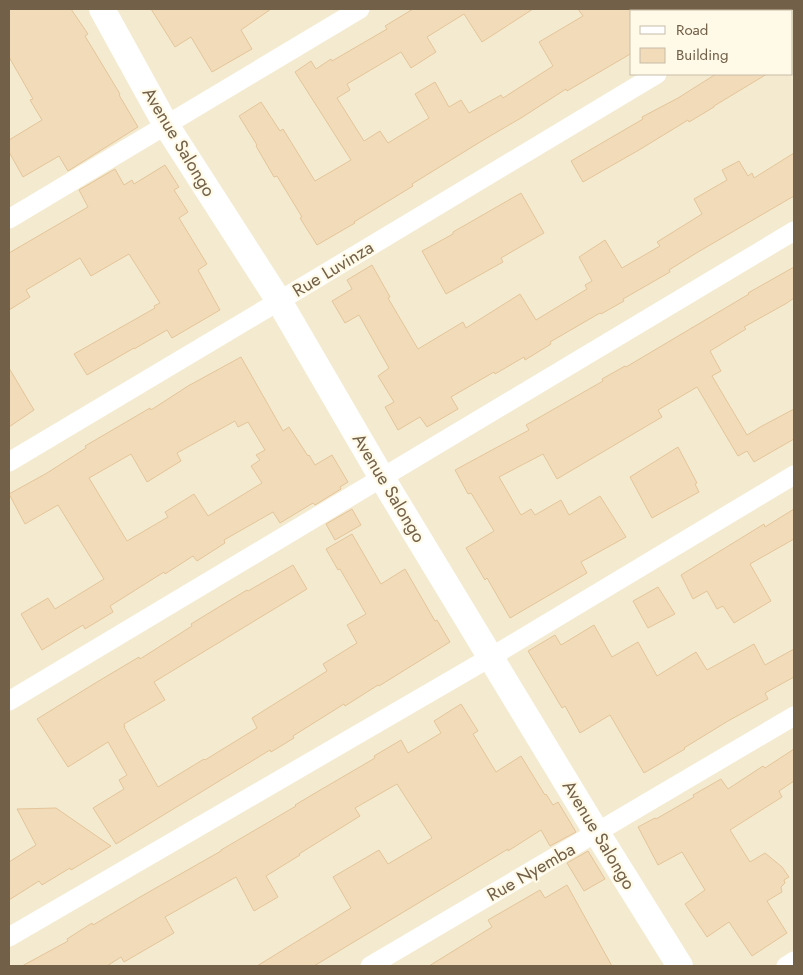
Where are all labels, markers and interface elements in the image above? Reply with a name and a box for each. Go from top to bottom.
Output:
legend [630,10,793,75]
text: Road [676,19,708,41]
text: Building [676,44,728,66]
street label: Avenue Salongo [136,82,222,202]
street label: Rue Luvinza [288,235,378,303]
street label: Avenue Salongo [346,428,432,548]
street label: Avenue Salongo [556,775,642,895]
street label: Rue Nyemba [482,836,580,908]

